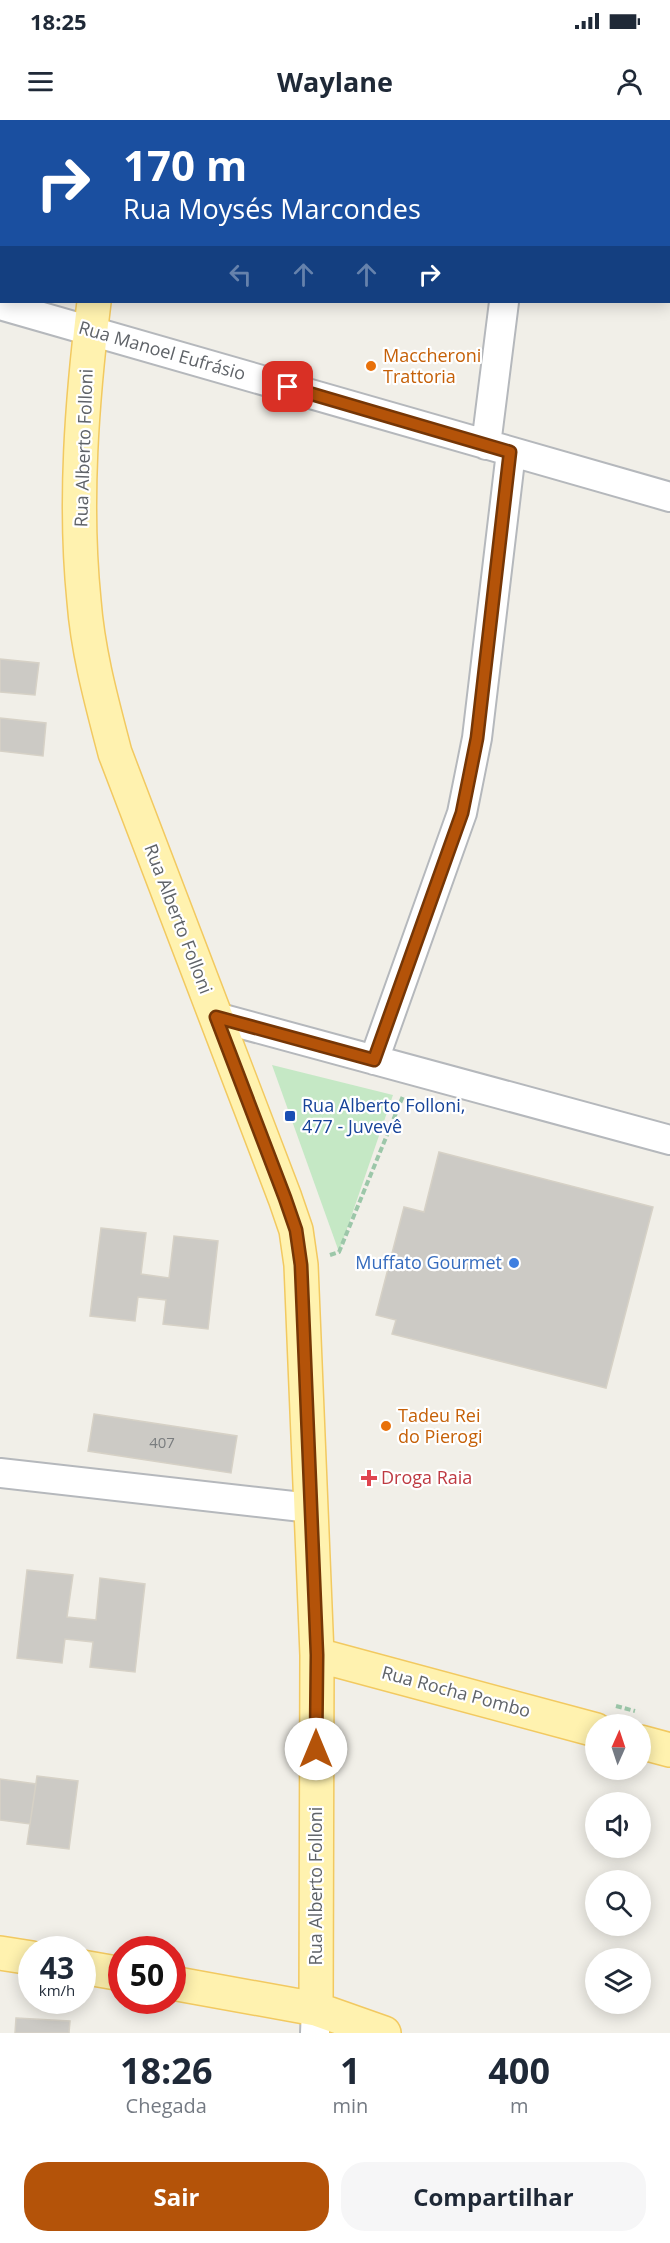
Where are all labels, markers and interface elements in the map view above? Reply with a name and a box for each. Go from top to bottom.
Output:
text: 18:25 [30,6,87,36]
text: Waylane [277,63,393,100]
icon: menu [24,65,57,98]
icon: person [613,65,646,98]
text: 170 m [123,136,247,193]
icon: right [24,144,102,222]
text: Rua Moysés Marcondes [123,190,421,227]
icon: left [224,258,257,291]
icon: ahead [287,258,320,291]
icon: ahead [350,258,383,291]
icon: right [413,258,446,291]
street label: Rua Manoel Eufrásio [76,315,249,385]
place label: Maccheroni Trattoria [383,343,481,388]
marker: Maccheroni Trattoria [364,359,378,373]
pin [262,361,313,412]
street label: Rua Alberto Folloni [68,368,98,528]
icon: arrive [271,370,304,403]
street label: Rua Alberto Folloni [139,840,219,997]
place label: Rua Alberto Folloni, 477 - Juvevê [302,1093,465,1138]
marker: Rua Alberto Folloni, 477 - Juvevê [283,1109,297,1123]
place label: Muffato Gourmet [355,1250,502,1274]
marker: Muffato Gourmet [507,1256,521,1270]
place label: Tadeu Rei do Pierogi [398,1403,483,1448]
marker: Tadeu Rei do Pierogi [379,1419,393,1433]
house number: 407 [149,1432,175,1452]
place label: Droga Raia [381,1465,472,1489]
marker: Droga Raia [362,1471,376,1485]
street label: Rua Rocha Pombo [379,1660,533,1722]
north arrow [585,1714,651,1780]
map controls [585,1714,651,2014]
position arrow [284,1717,348,1781]
button: sound [585,1792,651,1858]
street label: Rua Alberto Folloni [303,1807,327,1965]
button: search [585,1870,651,1936]
speed limit sign: 50 [108,1936,186,2014]
text: 43 [40,1947,74,1988]
button: layers [585,1948,651,2014]
text: km/h [39,1980,75,2000]
text: 18:26 [120,2046,213,2095]
text: 1 [340,2046,361,2095]
text: 400 [488,2046,550,2095]
text: Chegada [126,2092,207,2119]
text: min [332,2092,368,2119]
text: m [510,2092,528,2119]
button: Sair [24,2162,329,2231]
button: Compartilhar [341,2162,646,2231]

